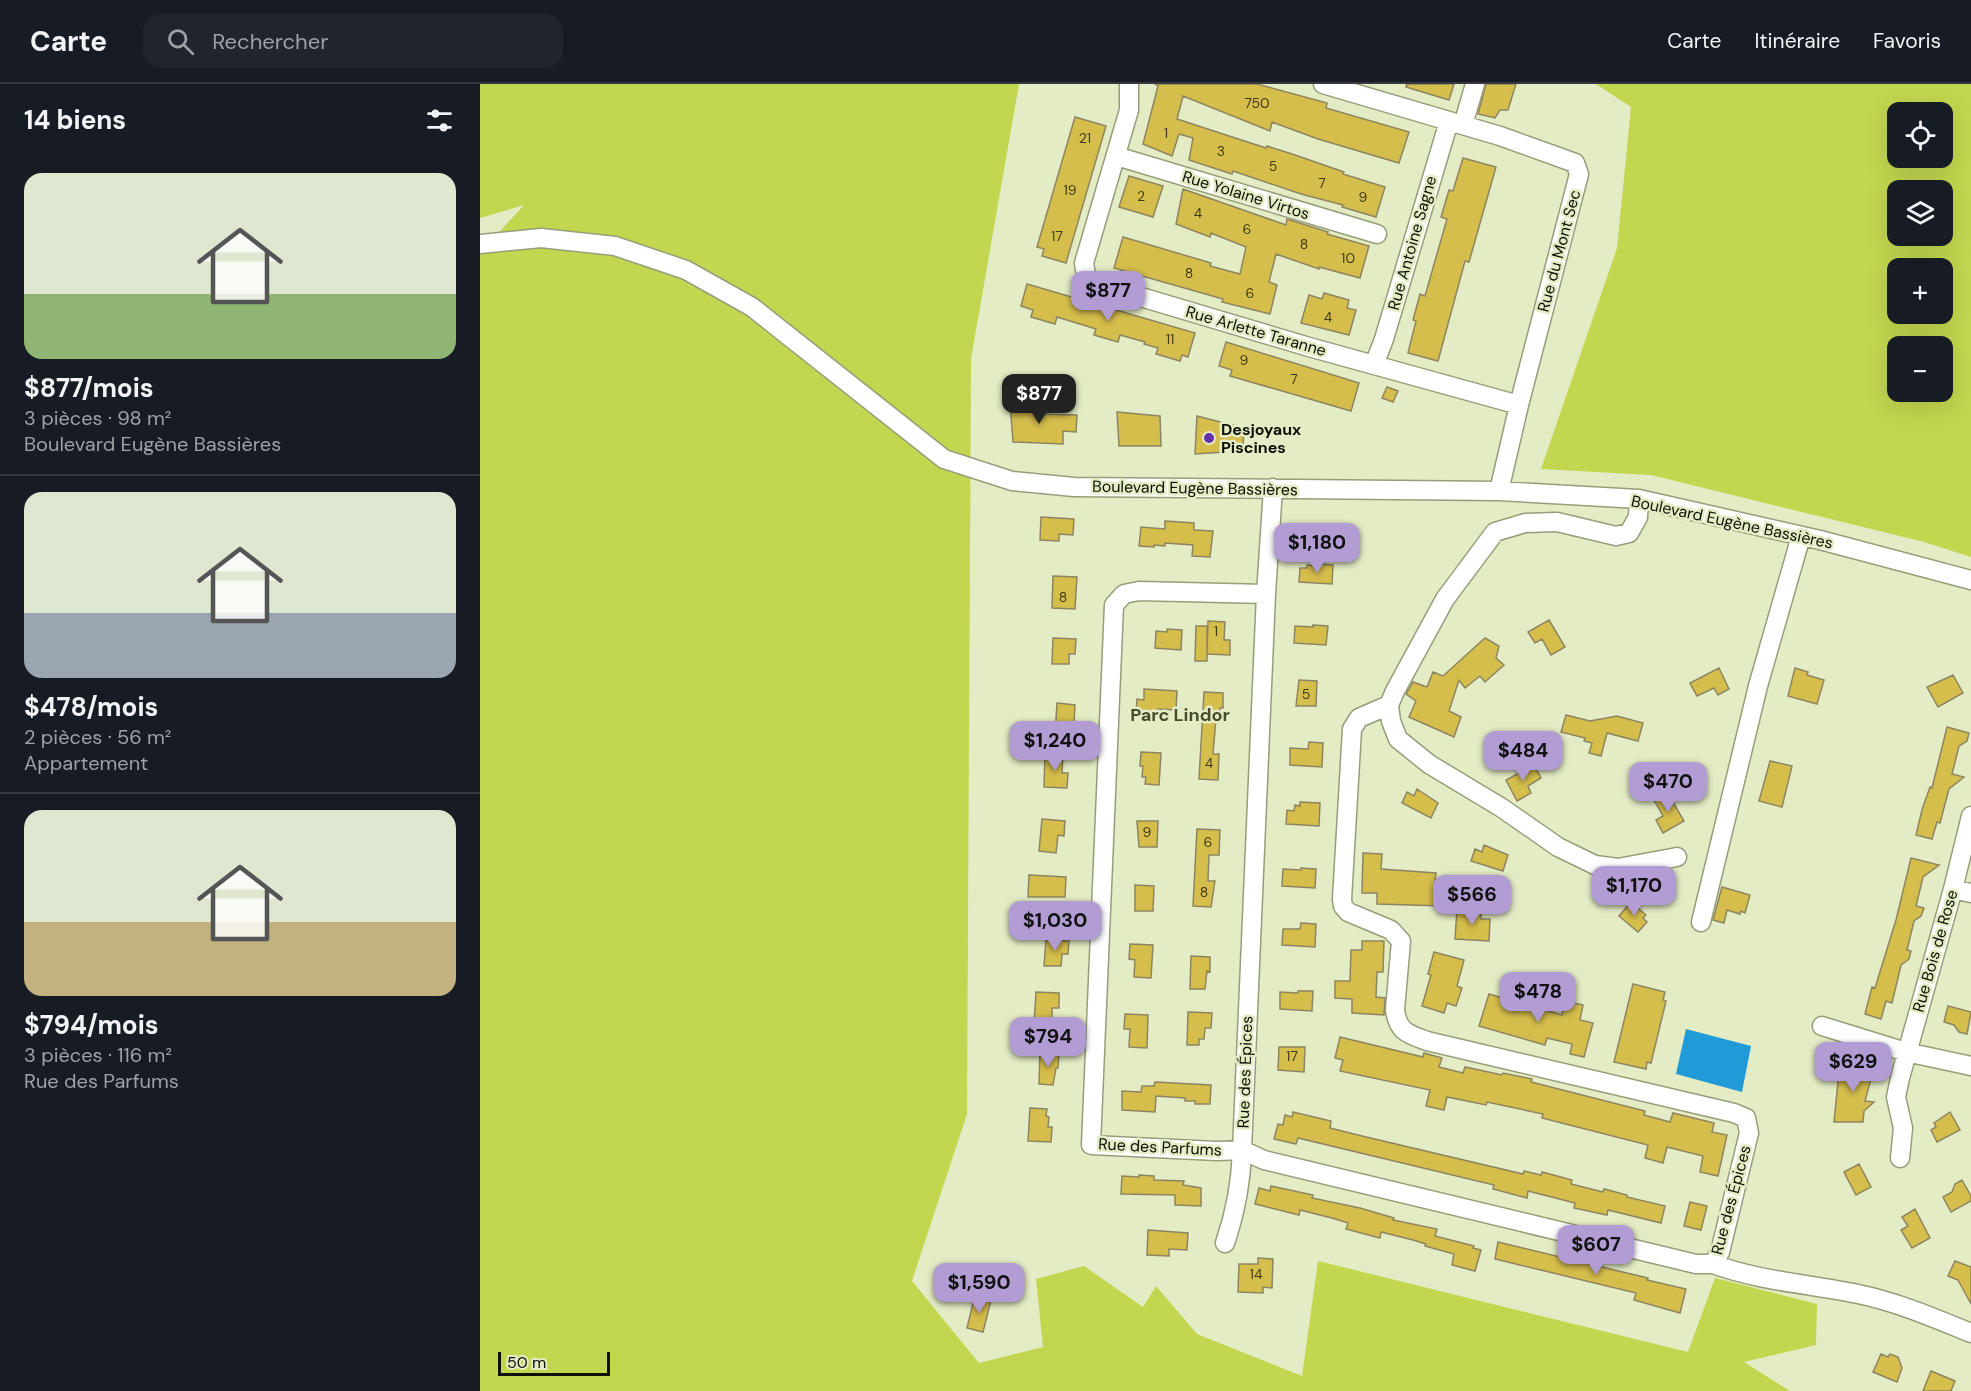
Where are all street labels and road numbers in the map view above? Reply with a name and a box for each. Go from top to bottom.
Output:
street label: Rue Yolaine Virtos [1180,166,1312,224]
street label: Rue Antoine Sagne [1383,173,1441,313]
street label: Rue du Mont Sec [1533,188,1585,314]
street label: Rue Arlette Taranne [1183,301,1329,361]
street label: Boulevard Eugène Bassières [1092,476,1298,500]
street label: Boulevard Eugène Bassières [1629,490,1835,554]
street label: Rue Bois de Rose [1908,887,1962,1015]
street label: Rue des Épices [1233,1015,1257,1129]
street label: Rue des Parfums [1098,1133,1222,1161]
street label: Rue des Épices [1706,1143,1756,1257]

